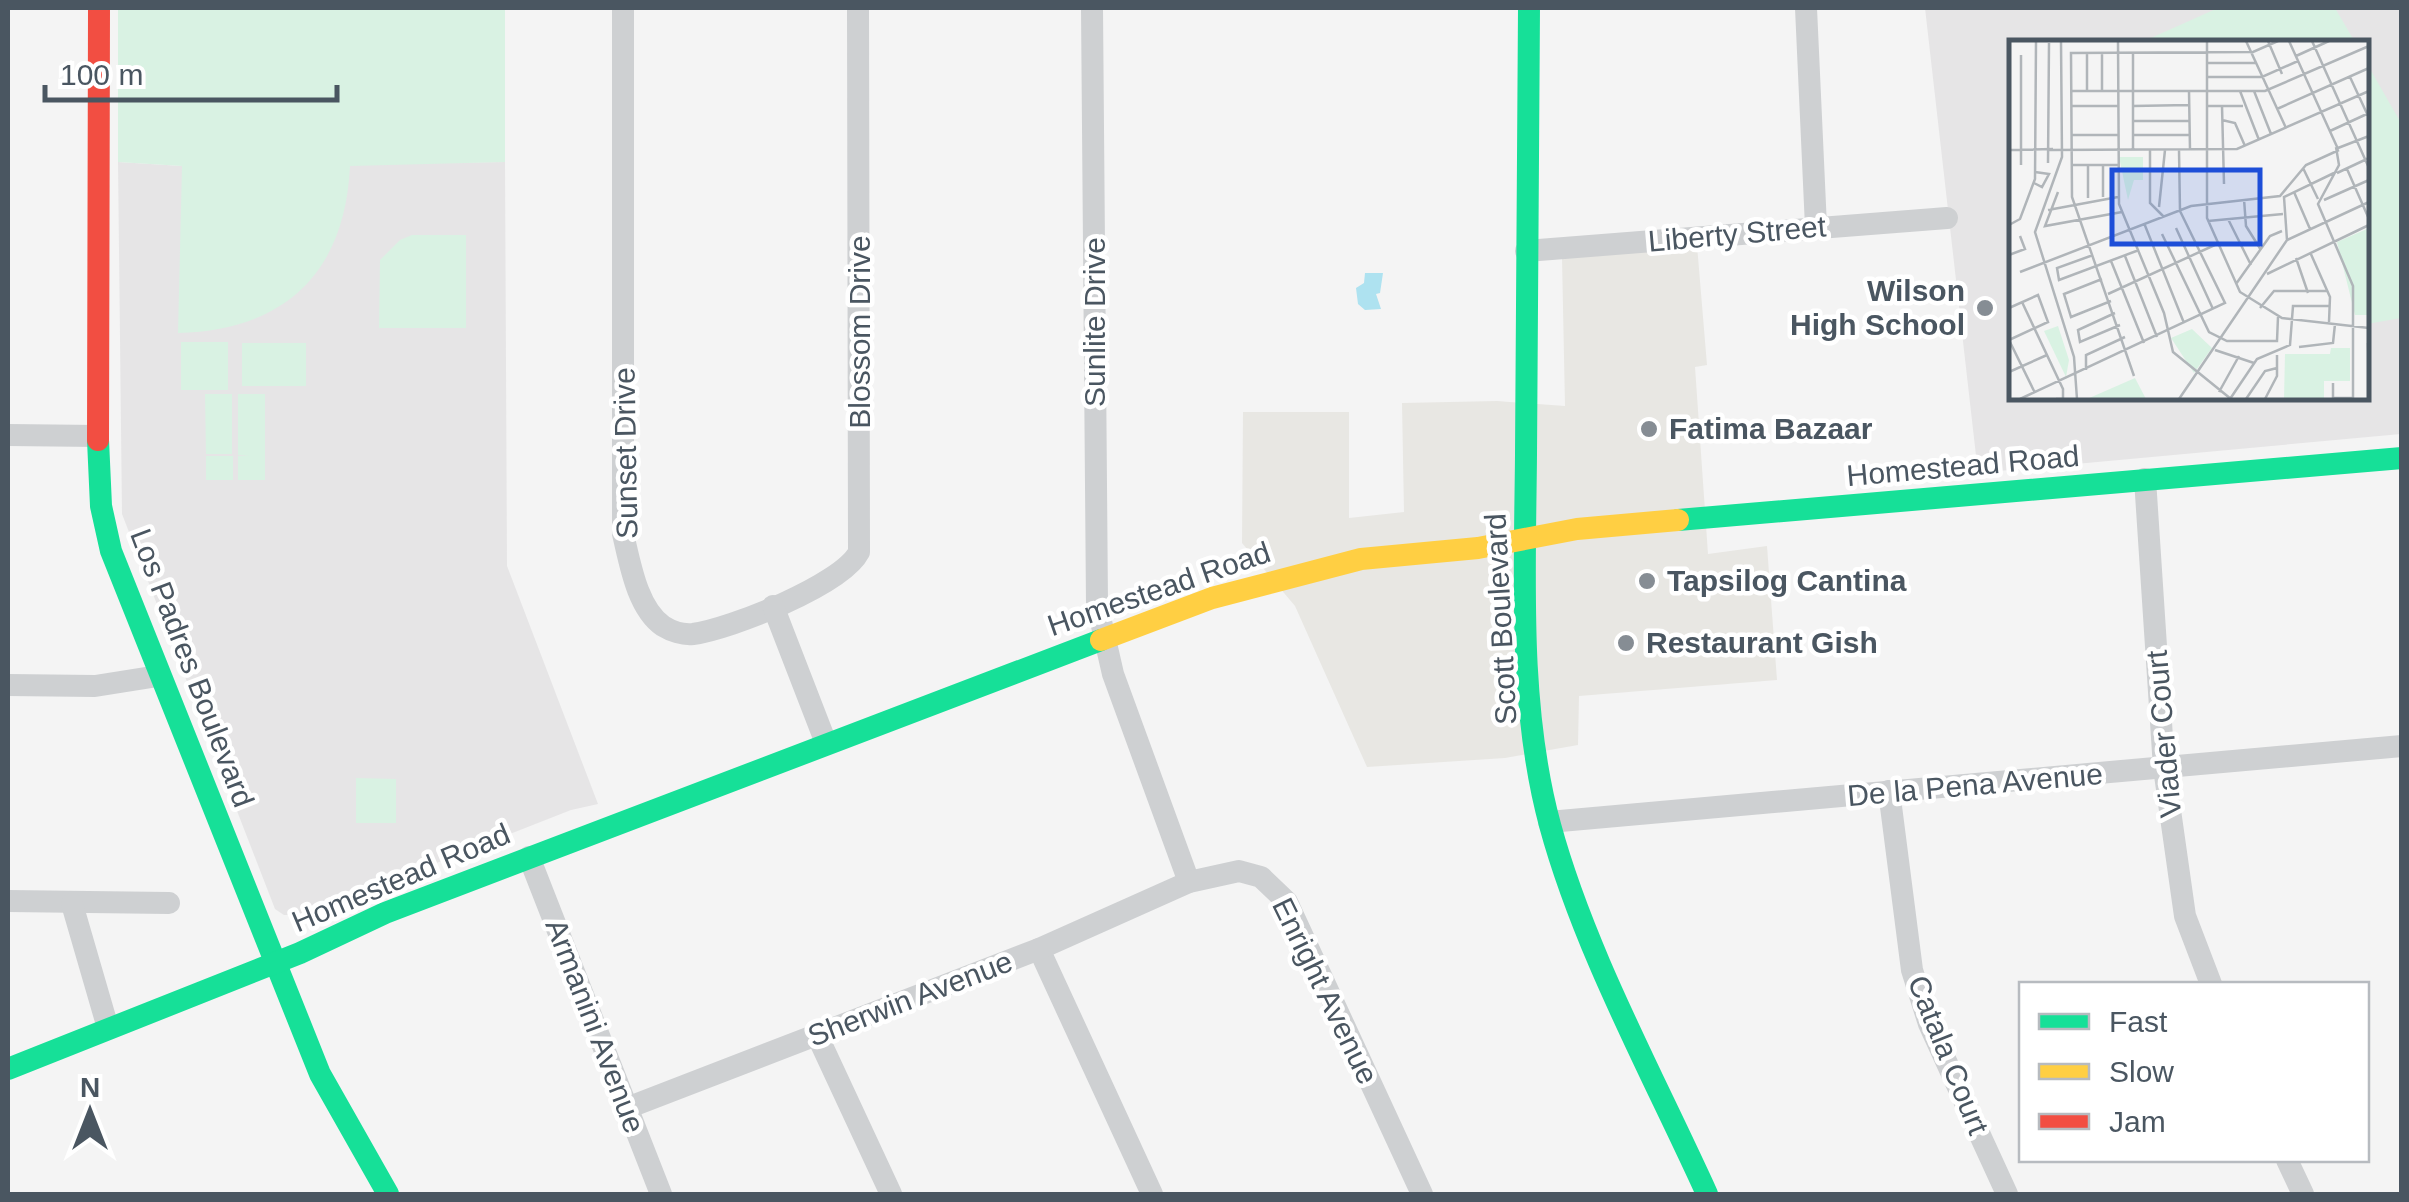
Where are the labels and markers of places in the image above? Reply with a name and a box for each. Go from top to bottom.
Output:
place label: Wilson High School [1790,274,1965,341]
marker: Wilson High School [1974,297,1996,319]
place label: Fatima Bazaar [1669,412,1873,445]
marker: Fatima Bazaar [1638,418,1660,440]
place label: Tapsilog Cantina [1667,564,1907,597]
marker: Tapsilog Cantina [1636,570,1658,592]
place label: Restaurant Gish [1646,626,1878,659]
marker: Restaurant Gish [1615,632,1637,654]

